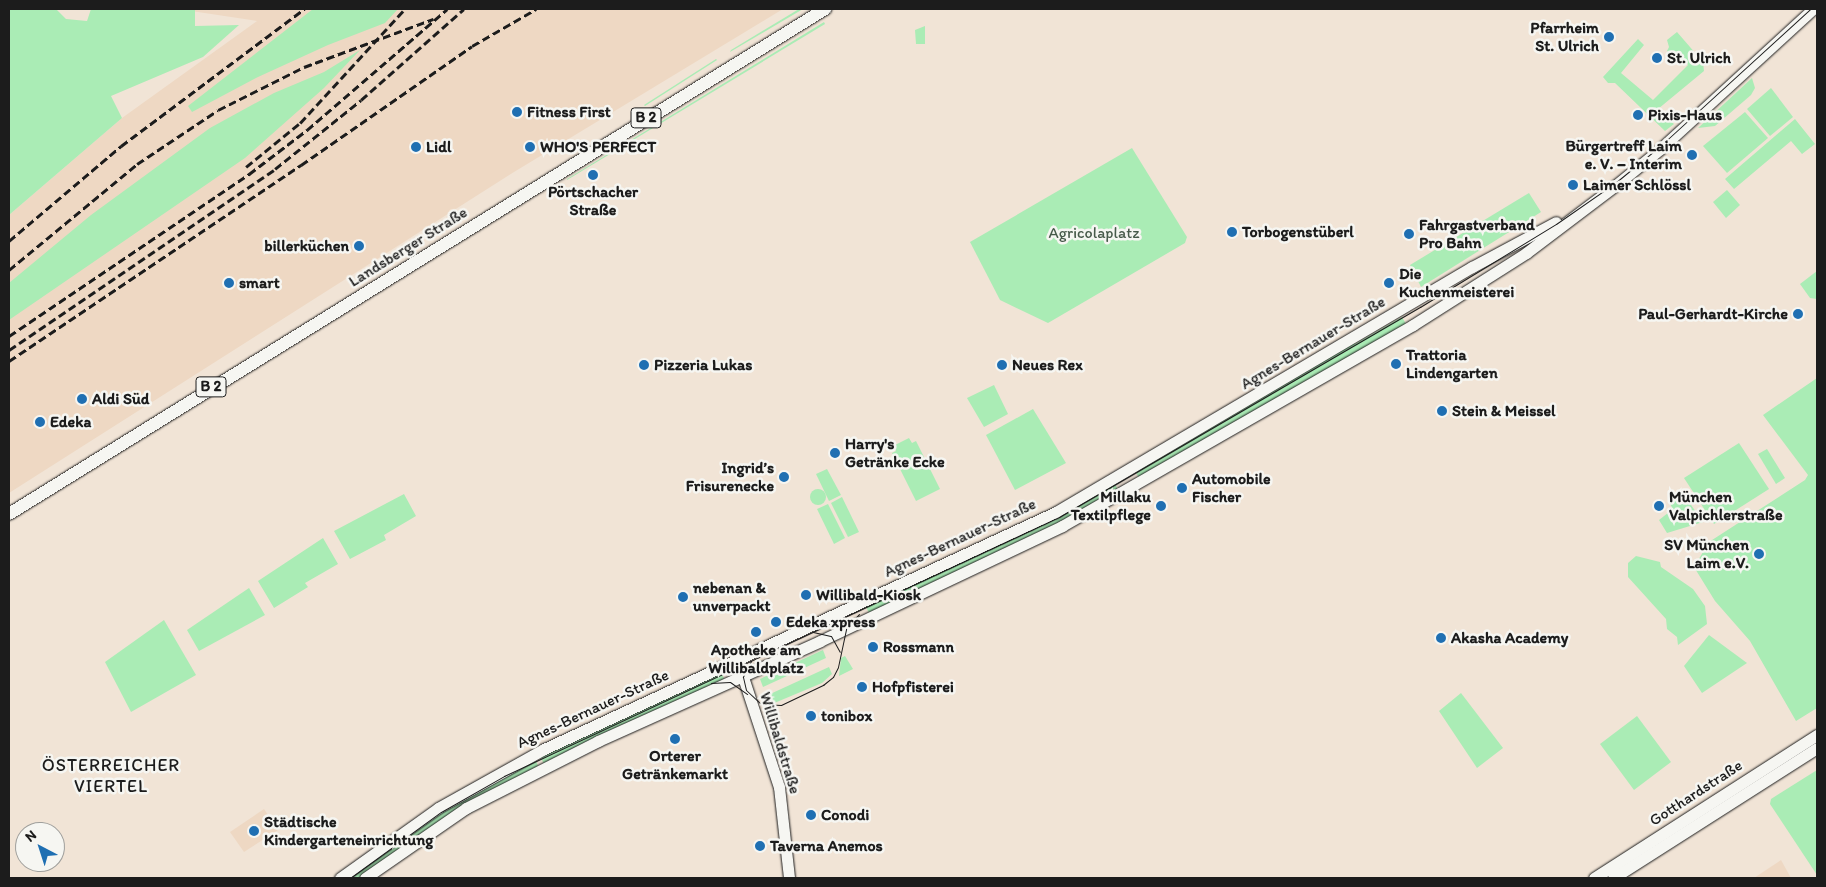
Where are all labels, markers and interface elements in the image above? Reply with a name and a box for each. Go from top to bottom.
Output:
place label: Pfarrheim St. Ulrich [1530,18,1599,56]
marker: Pfarrheim St. Ulrich [1603,31,1615,43]
place label: St. Ulrich [1667,48,1731,68]
marker: St. Ulrich [1651,52,1663,64]
place label: Fitness First [527,102,611,122]
place label: Pixis-Haus [1648,105,1722,125]
marker: Fitness First [511,106,523,118]
road number: B 2 [630,106,662,130]
marker: Pixis-Haus [1632,109,1644,121]
place label: Bürgertreff Laim e. V. – Interim [1565,136,1682,174]
place label: Lidl [426,137,452,157]
place label: WHO'S PERFECT [540,137,656,157]
marker: Lidl [410,141,422,153]
marker: WHO'S PERFECT [524,141,536,153]
marker: Bürgertreff Laim e. V. – Interim [1686,149,1698,161]
marker: Pörtschacher Straße [587,169,599,181]
place label: Laimer Schlössl [1583,175,1690,195]
marker: Laimer Schlössl [1567,179,1579,191]
place label: Pörtschacher Straße [548,182,638,220]
street label: Landsberger Straße [345,203,471,291]
place label: Fahrgastverband Pro Bahn [1419,215,1535,253]
place label: Torbogenstüberl [1242,222,1354,242]
park label: Agricolaplatz [1048,223,1140,243]
marker: Torbogenstüberl [1226,226,1238,238]
marker: Fahrgastverband Pro Bahn [1403,228,1415,240]
place label: billerküchen [264,236,349,256]
marker: billerküchen [353,240,365,252]
place label: Die Kuchenmeisterei [1399,264,1514,302]
place label: smart [239,273,280,293]
marker: smart [223,277,235,289]
marker: Die Kuchenmeisterei [1383,277,1395,289]
street label: Agnes-Bernauer-Straße [1237,292,1389,394]
place label: Paul-Gerhardt-Kirche [1638,304,1788,324]
marker: Paul-Gerhardt-Kirche [1792,308,1804,320]
place label: Trattoria Lindengarten [1406,345,1498,383]
place label: Pizzeria Lukas [654,355,752,375]
place label: Neues Rex [1012,355,1083,375]
marker: Trattoria Lindengarten [1390,358,1402,370]
marker: Pizzeria Lukas [638,359,650,371]
marker: Neues Rex [996,359,1008,371]
road number: B 2 [195,374,227,400]
place label: Aldi Süd [92,389,150,409]
marker: Aldi Süd [76,393,88,405]
place label: Stein & Meissel [1452,401,1556,421]
marker: Stein & Meissel [1436,405,1448,417]
place label: Edeka [50,412,91,432]
marker: Edeka [34,416,46,428]
place label: Harry's Getränke Ecke [845,434,945,472]
marker: Harry's Getränke Ecke [829,447,841,459]
place label: Ingrid’s Frisurenecke [686,458,774,496]
place label: Automobile Fischer [1192,469,1271,507]
marker: Ingrid’s Frisurenecke [778,471,790,483]
marker: Automobile Fischer [1176,482,1188,494]
place label: Millaku Textilpflege [1071,487,1151,525]
place label: München Valpichlerstraße [1669,487,1783,525]
street label: Agnes-Bernauer-Straße [881,494,1039,582]
marker: Millaku Textilpflege [1155,500,1167,512]
marker: München Valpichlerstraße [1653,500,1665,512]
place label: SV München Laim e.V. [1664,535,1749,573]
marker: SV München Laim e.V. [1753,548,1765,560]
place label: nebenan & unverpackt [693,578,771,616]
place label: Willibald-Kiosk [816,585,921,605]
marker: Willibald-Kiosk [800,589,812,601]
marker: nebenan & unverpackt [677,591,689,603]
place label: Edeka xpress [786,612,875,632]
marker: Edeka xpress [770,616,782,628]
marker: Apotheke am Willibaldplatz [750,626,762,638]
place label: Akasha Academy [1451,628,1568,648]
marker: Akasha Academy [1435,632,1447,644]
place label: Rossmann [883,637,954,657]
place label: Apotheke am Willibaldplatz [708,640,804,678]
marker: Rossmann [867,641,879,653]
street label: Agnes-Bernauer-Straße [514,665,672,753]
place label: Hofpfisterei [872,677,954,697]
marker: Hofpfisterei [856,681,868,693]
street label: Willibaldstraße [755,690,805,796]
place label: tonibox [821,706,872,726]
marker: tonibox [805,710,817,722]
marker: Orterer Getränkemarkt [669,733,681,745]
place label: Orterer Getränkemarkt [622,746,728,784]
district label: ÖSTERREICHER VIERTEL [40,755,182,798]
street label: Gotthardstraße [1646,756,1746,830]
place label: Conodi [821,805,869,825]
marker: Conodi [805,809,817,821]
place label: Städtische Kindergarteneinrichtung [264,812,433,850]
north arrow [15,822,65,872]
marker: Städtische Kindergarteneinrichtung [248,825,260,837]
text: N [22,826,40,845]
place label: Taverna Anemos [770,836,883,856]
marker: Taverna Anemos [754,840,766,852]

